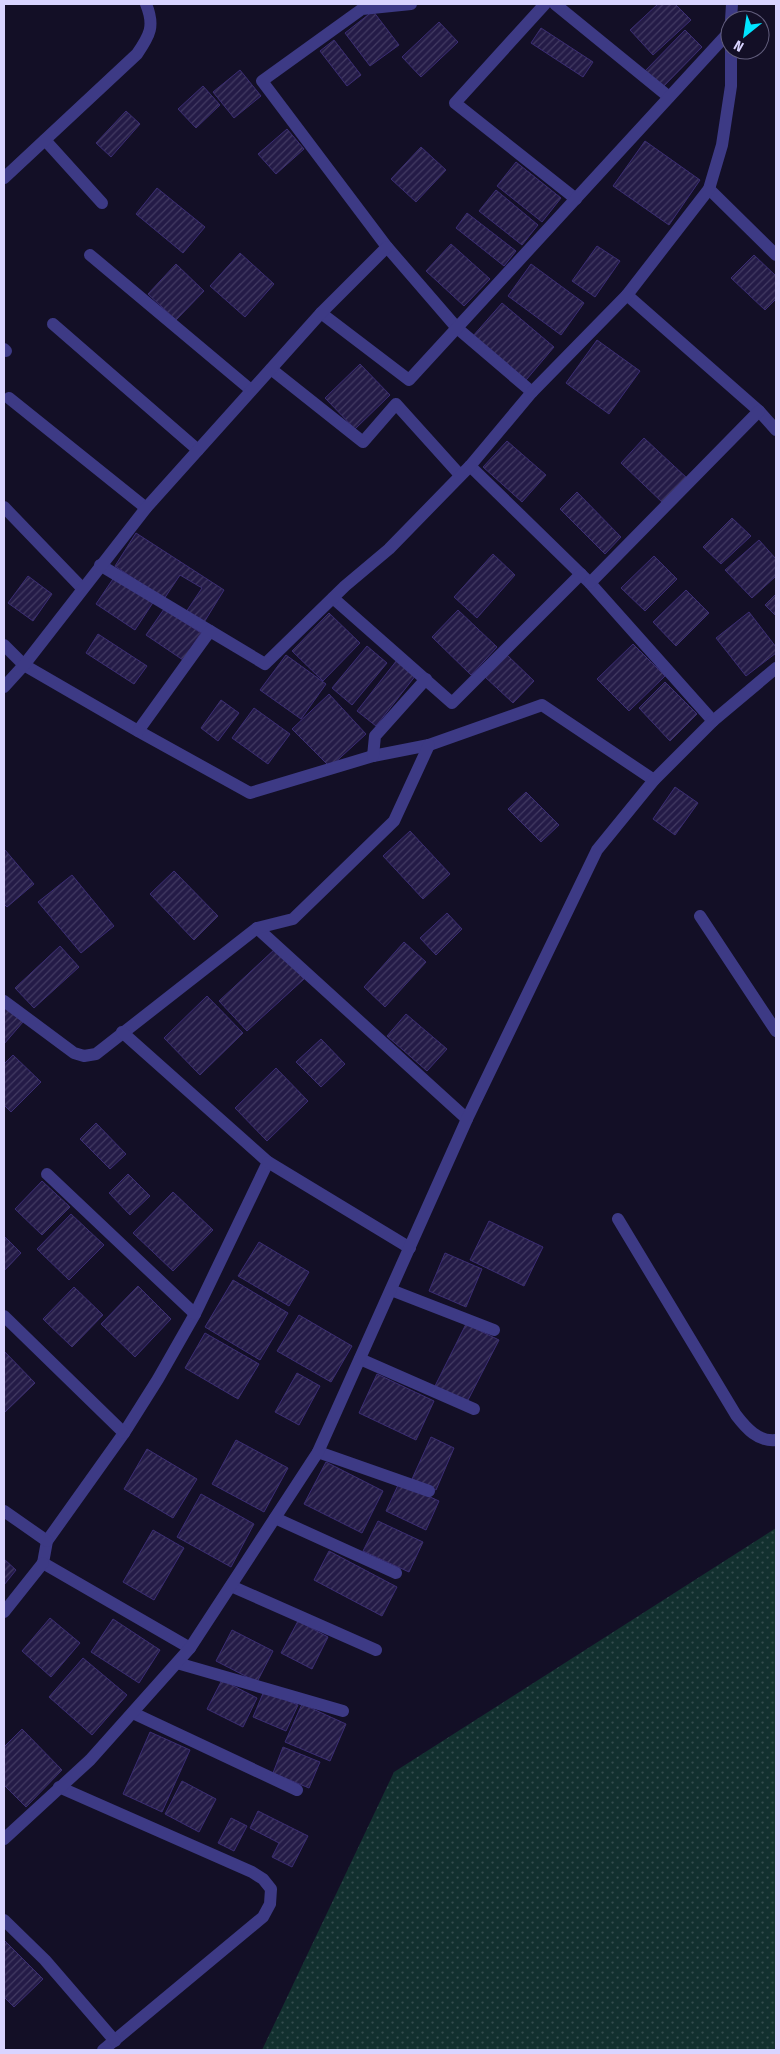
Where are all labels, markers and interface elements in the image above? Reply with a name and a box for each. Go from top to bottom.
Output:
north arrow [720,10,770,60]
text: N [731,36,747,55]

